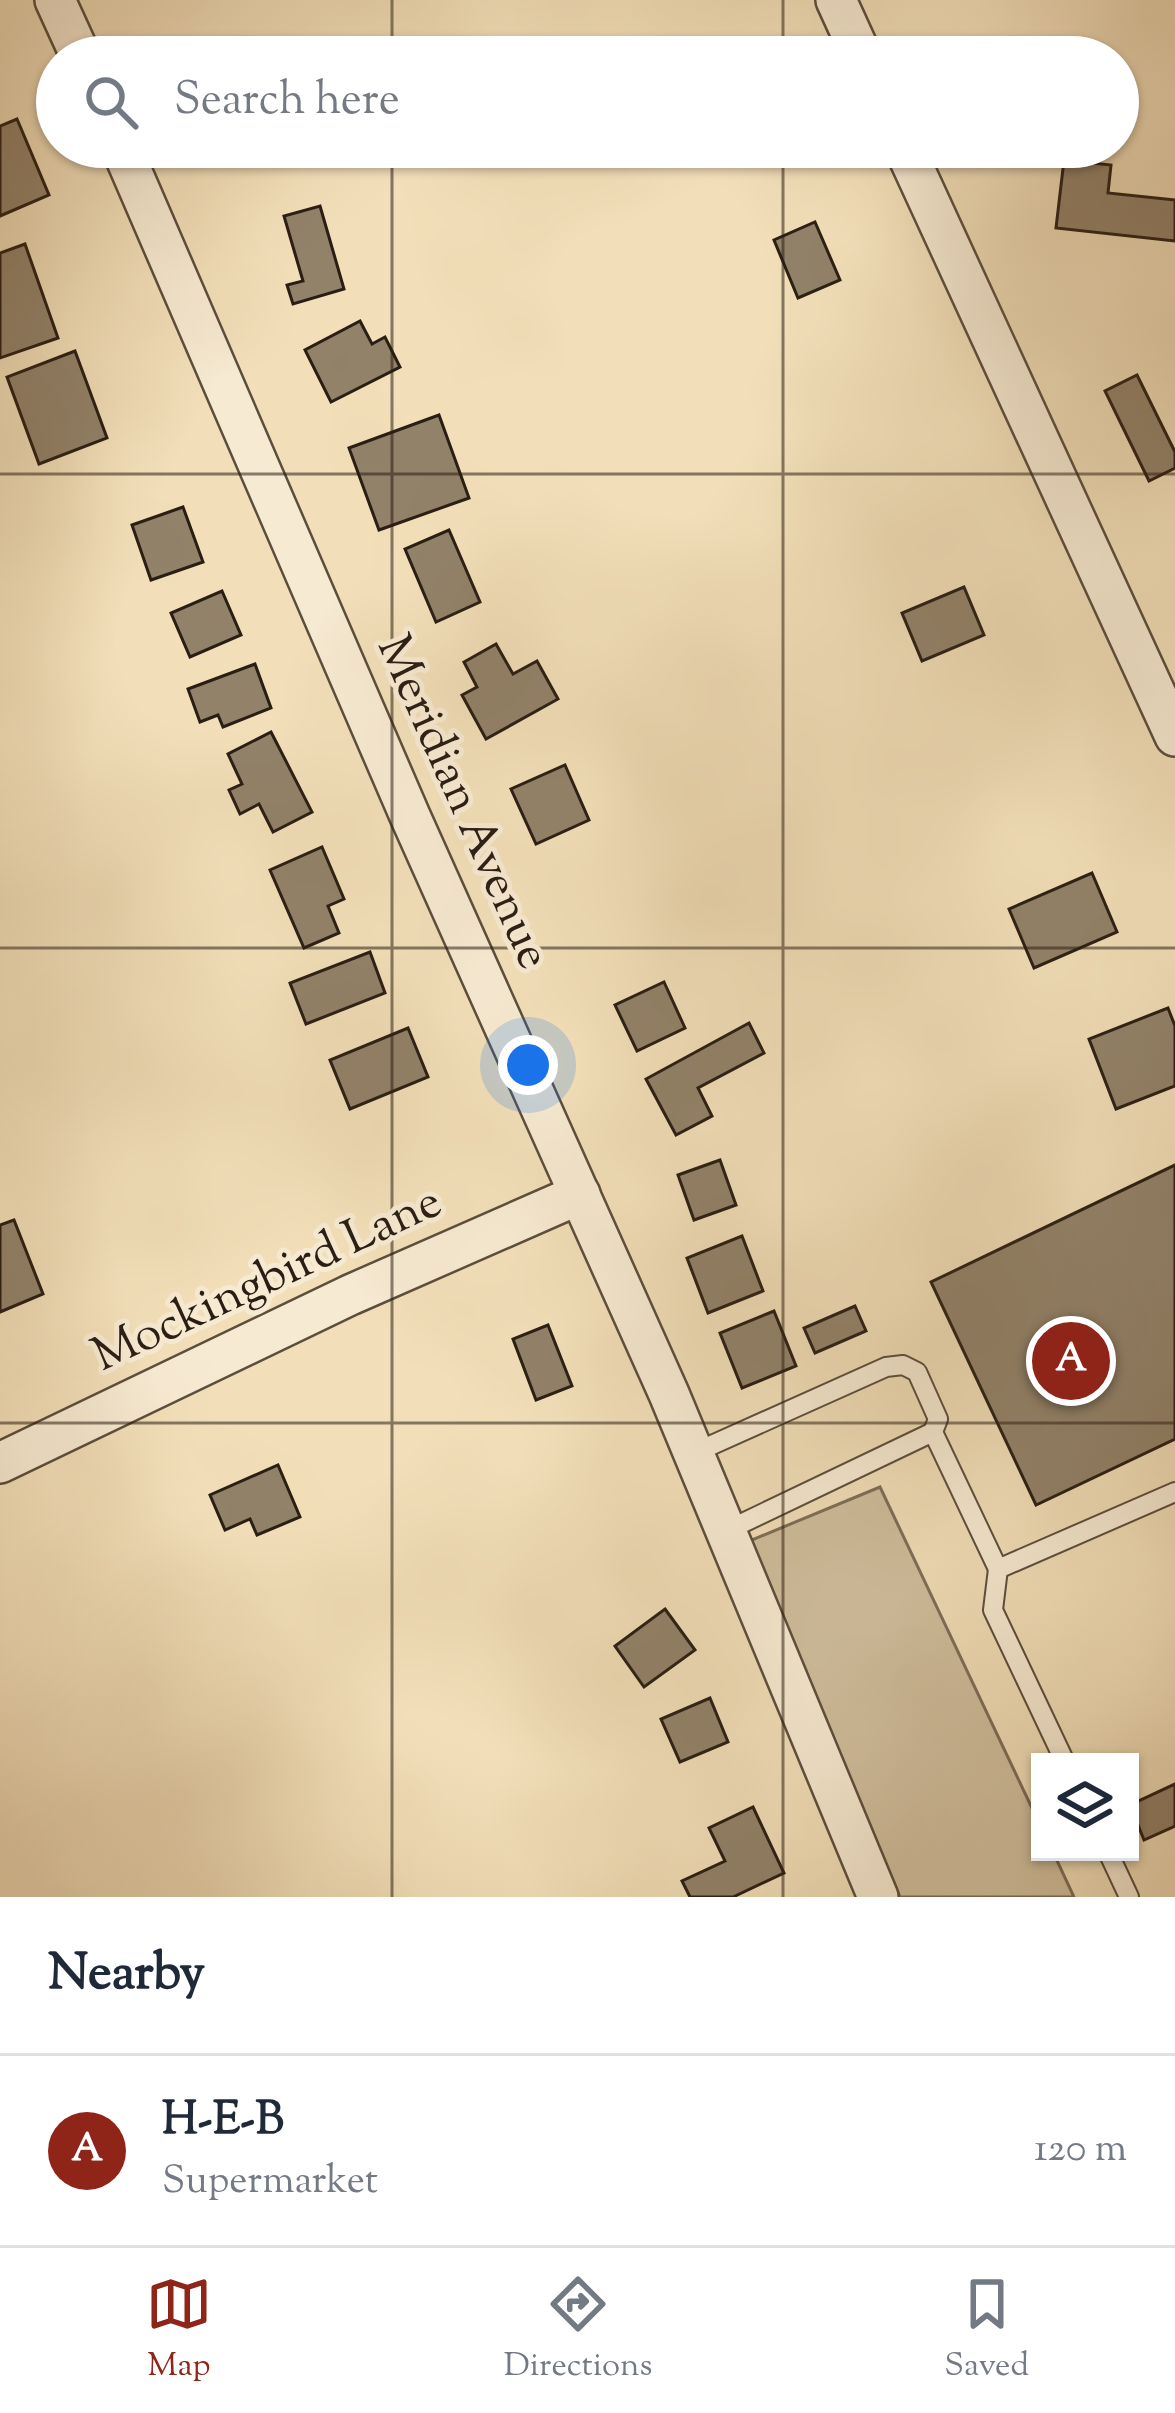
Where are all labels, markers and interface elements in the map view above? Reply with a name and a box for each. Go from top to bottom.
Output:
search box [36,36,1139,168]
icon: search [78,69,144,135]
text: Search here [174,70,400,135]
street label: Meridian Avenue [356,625,566,981]
your location [498,1035,558,1095]
street label: Mockingbird Lane [82,1170,454,1392]
pin: A [1032,1316,1110,1406]
map controls [1031,1753,1139,1861]
button: layers [1031,1753,1139,1861]
text: Nearby [48,1939,205,2012]
text: H-E-B [162,2090,284,2155]
text: A [71,2123,103,2179]
text: 120 m [1034,2123,1127,2179]
text: Supermarket [162,2155,378,2211]
tab: Map [146,2271,212,2391]
tab: Directions [504,2271,653,2391]
tab: Saved [944,2271,1029,2391]

